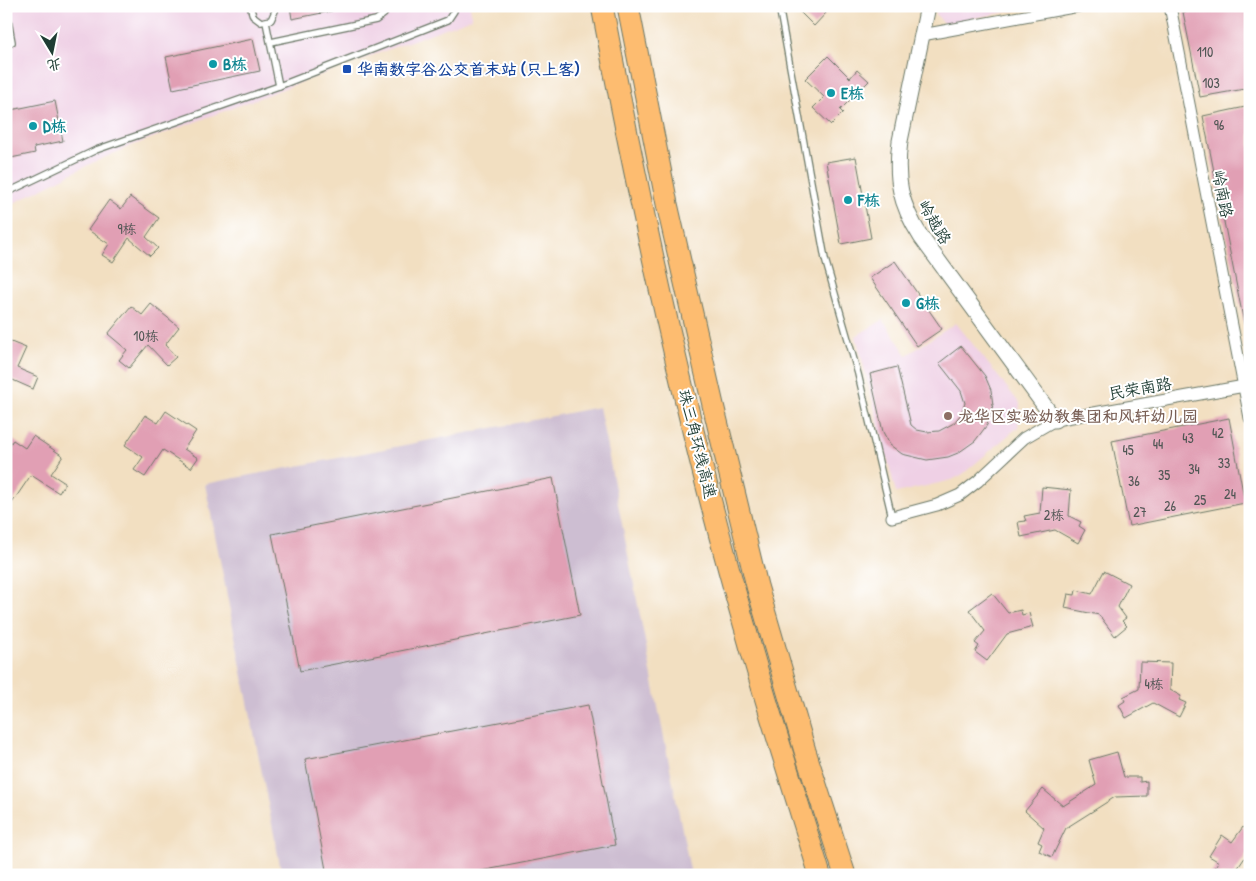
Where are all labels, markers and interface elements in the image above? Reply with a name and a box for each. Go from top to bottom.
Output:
north arrow [28,28,78,78]
house number: 110 [1197,42,1213,61]
place label: B栋 [223,53,247,75]
text: 北 [46,55,63,76]
marker: B栋 [207,58,219,70]
place label: 华南数字谷公交首末站 (只上客) [357,58,580,80]
marker: 华南数字谷公交首末站 (只上客) [341,63,353,75]
house number: 103 [1202,73,1220,92]
place label: E栋 [841,82,864,104]
marker: E栋 [825,87,837,99]
place label: D栋 [43,115,67,137]
house number: 96 [1214,115,1225,134]
marker: D栋 [27,120,39,132]
street label: 岭南路 [1208,168,1238,220]
place label: F栋 [857,189,880,211]
marker: F栋 [842,194,854,206]
street label: 岭越路 [913,196,957,248]
house number: 9栋 [117,219,137,238]
place label: G栋 [916,292,940,314]
marker: G栋 [900,297,912,309]
house number: 10栋 [133,326,159,345]
street label: 民荣南路 [1107,372,1173,404]
street label: 珠三角环线高速 [674,387,722,501]
place label: 龙华区实验幼教集团和风轩幼儿园 [958,405,1198,427]
marker: 龙华区实验幼教集团和风轩幼儿园 [942,410,954,422]
house number: 42 [1212,423,1224,442]
house number: 43 [1182,428,1194,447]
house number: 44 [1153,434,1163,453]
house number: 45 [1122,440,1134,459]
house number: 33 [1218,453,1230,472]
house number: 34 [1188,459,1200,478]
house number: 35 [1158,465,1170,484]
house number: 36 [1128,471,1140,490]
house number: 24 [1224,484,1236,503]
house number: 25 [1194,490,1206,509]
house number: 26 [1164,496,1176,515]
house number: 27 [1133,502,1147,521]
house number: 2栋 [1044,505,1064,524]
house number: 4栋 [1144,674,1164,693]

